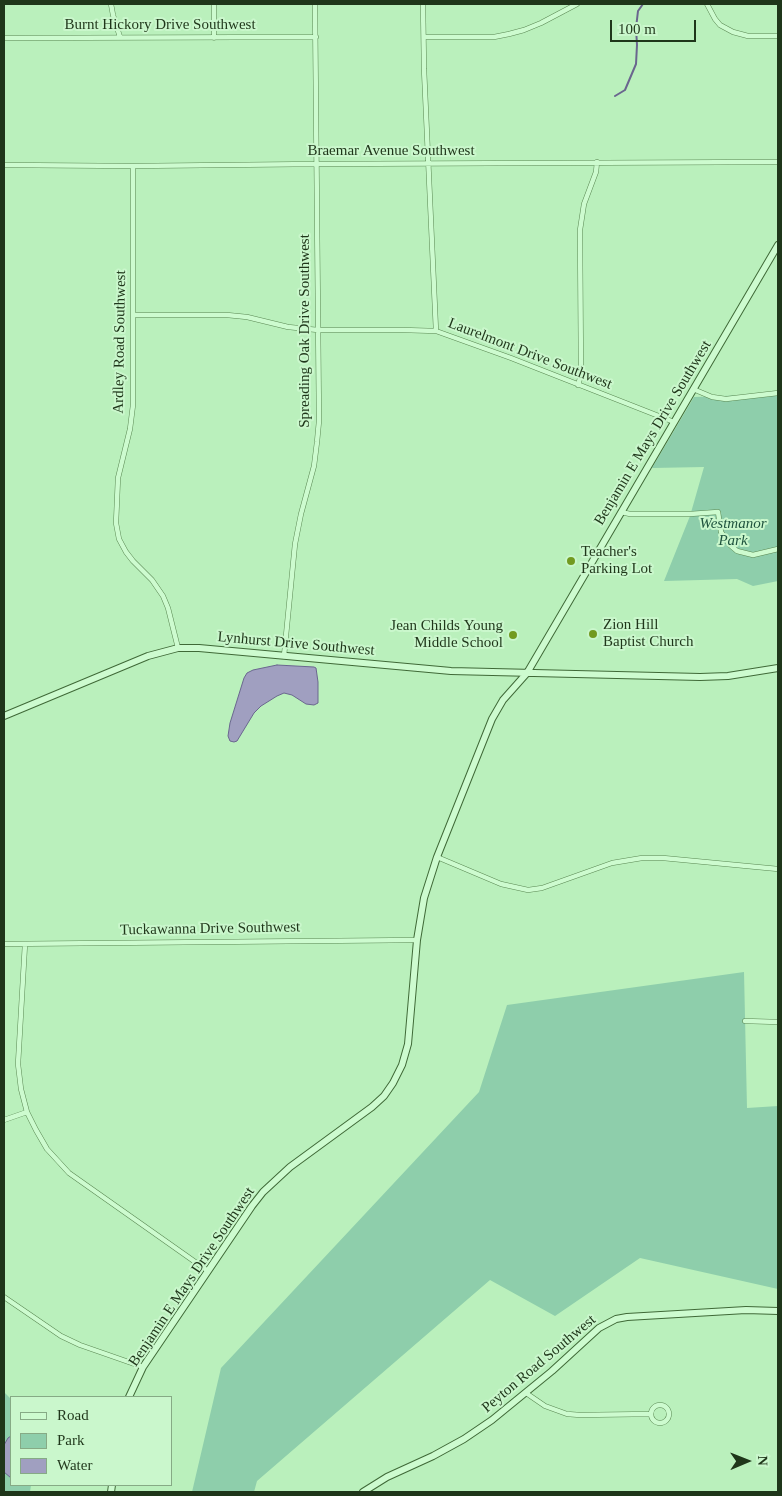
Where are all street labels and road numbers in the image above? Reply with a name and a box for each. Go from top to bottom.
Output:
street label: Burnt Hickory Drive Southwest [64,16,256,34]
street label: Braemar Avenue Southwest [307,142,475,160]
street label: Spreading Oak Drive Southwest [296,234,314,428]
street label: Ardley Road Southwest [110,270,130,414]
street label: Laurelmont Drive Southwest [445,314,615,394]
street label: Benjamin E Mays Drive Southwest [591,337,715,529]
street label: Lynhurst Drive Southwest [217,628,375,660]
street label: Tuckawanna Drive Southwest [120,918,300,940]
street label: Benjamin E Mays Drive Southwest [125,1184,259,1370]
street label: Peyton Road Southwest [478,1311,600,1417]

